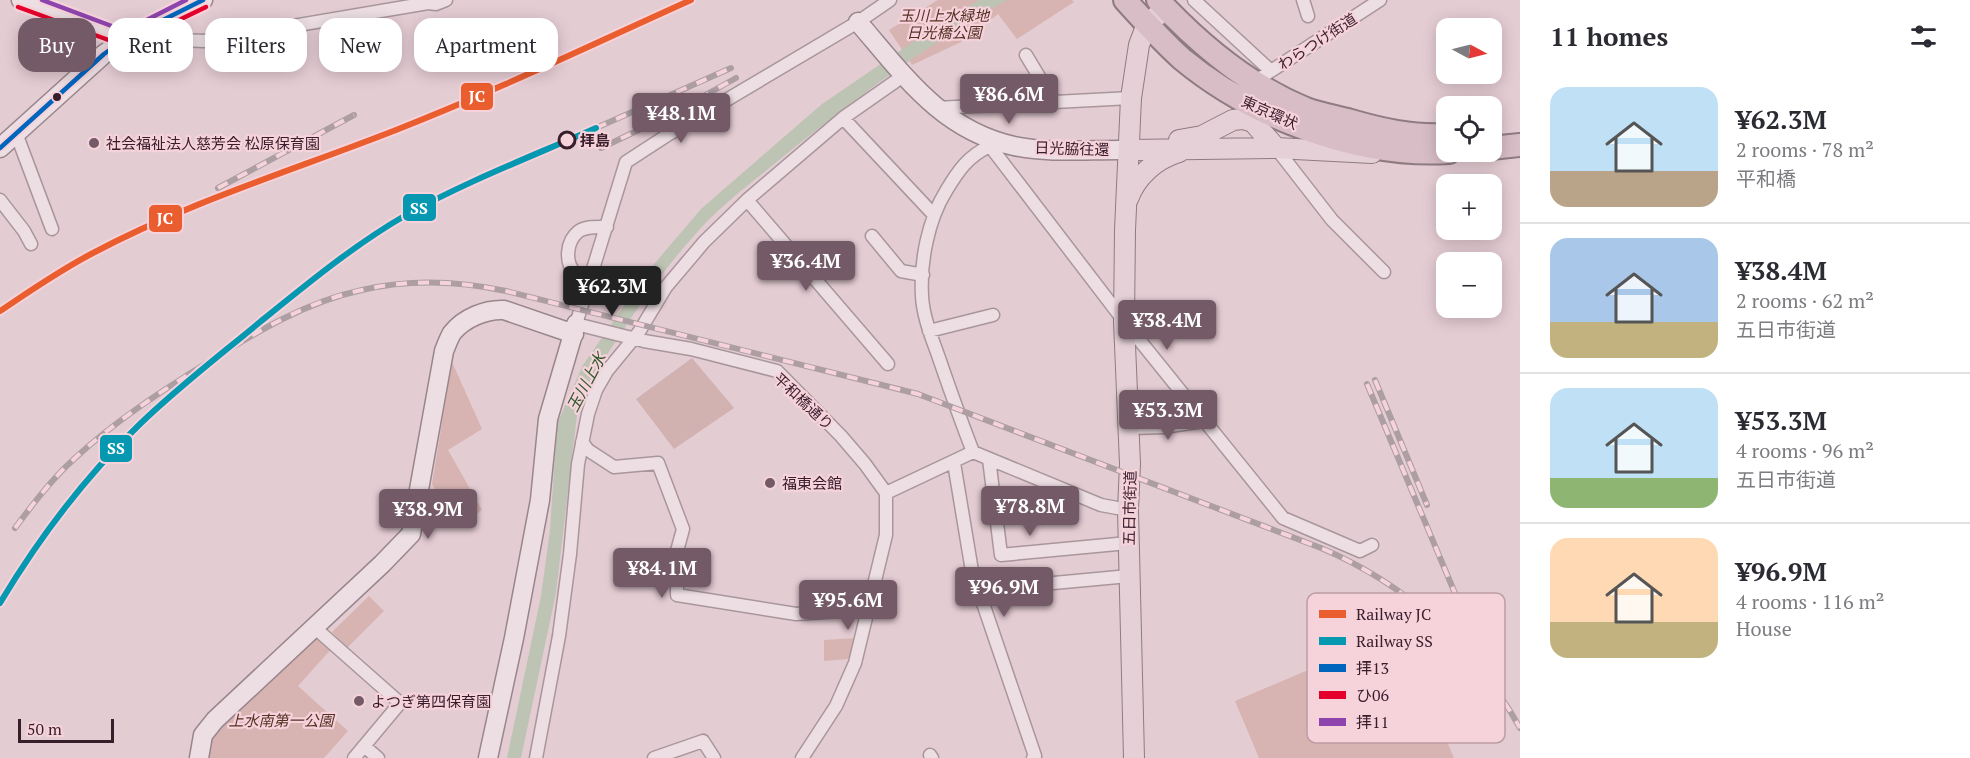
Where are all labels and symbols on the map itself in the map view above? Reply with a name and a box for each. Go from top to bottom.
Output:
park label: 玉川上水緑地 日光橋公園 [899,5,991,42]
street label: わらつけ街道 [1274,8,1360,74]
north arrow [1436,18,1502,84]
pin: ¥86.6M [960,74,1058,125]
line badge: JC [460,82,494,111]
text: JC [469,85,485,107]
unlabelled marker [51,91,63,103]
street label: 東京環状 [1239,91,1301,133]
pin: ¥48.1M [632,93,730,144]
place label: 拝島 [580,130,610,150]
marker: 拝島 [558,131,576,149]
place label: 社会福祉法人慈芳会 松原保育園 [106,133,320,153]
marker: 社会福祉法人慈芳会 松原保育園 [87,136,101,150]
street label: 日光脇往還 [1034,137,1110,159]
line badge: SS [402,193,437,222]
text: SS [410,197,428,219]
line badge: JC [148,204,183,233]
text: JC [157,207,173,229]
pin: ¥36.4M [757,241,855,292]
pin: ¥62.3M [563,266,661,317]
pin: ¥38.4M [1118,300,1216,351]
water label: 玉川上水 [561,347,612,415]
street label: 平和橋通り [770,368,838,434]
pin: ¥53.3M [1119,390,1217,441]
line badge: SS [99,434,133,463]
text: SS [107,437,125,459]
street label: 五日市街道 [1118,470,1140,546]
place label: 福東会館 [782,473,842,493]
marker: 福東会館 [763,476,777,490]
pin: ¥78.8M [981,486,1079,537]
pin: ¥38.9M [379,489,477,540]
pin: ¥84.1M [613,548,711,599]
pin: ¥96.9M [955,567,1053,618]
pin: ¥95.6M [799,580,897,631]
legend [1307,593,1505,743]
text: Railway JC [1356,603,1431,625]
text: Railway SS [1356,630,1433,652]
text: 拝13 [1356,657,1389,679]
text: ひ06 [1356,684,1390,706]
place label: よつぎ第四保育園 [371,691,491,711]
marker: よつぎ第四保育園 [352,694,366,708]
park label: 上水南第一公園 [228,710,335,730]
text: 拝11 [1356,711,1389,733]
scale bar [18,716,114,744]

